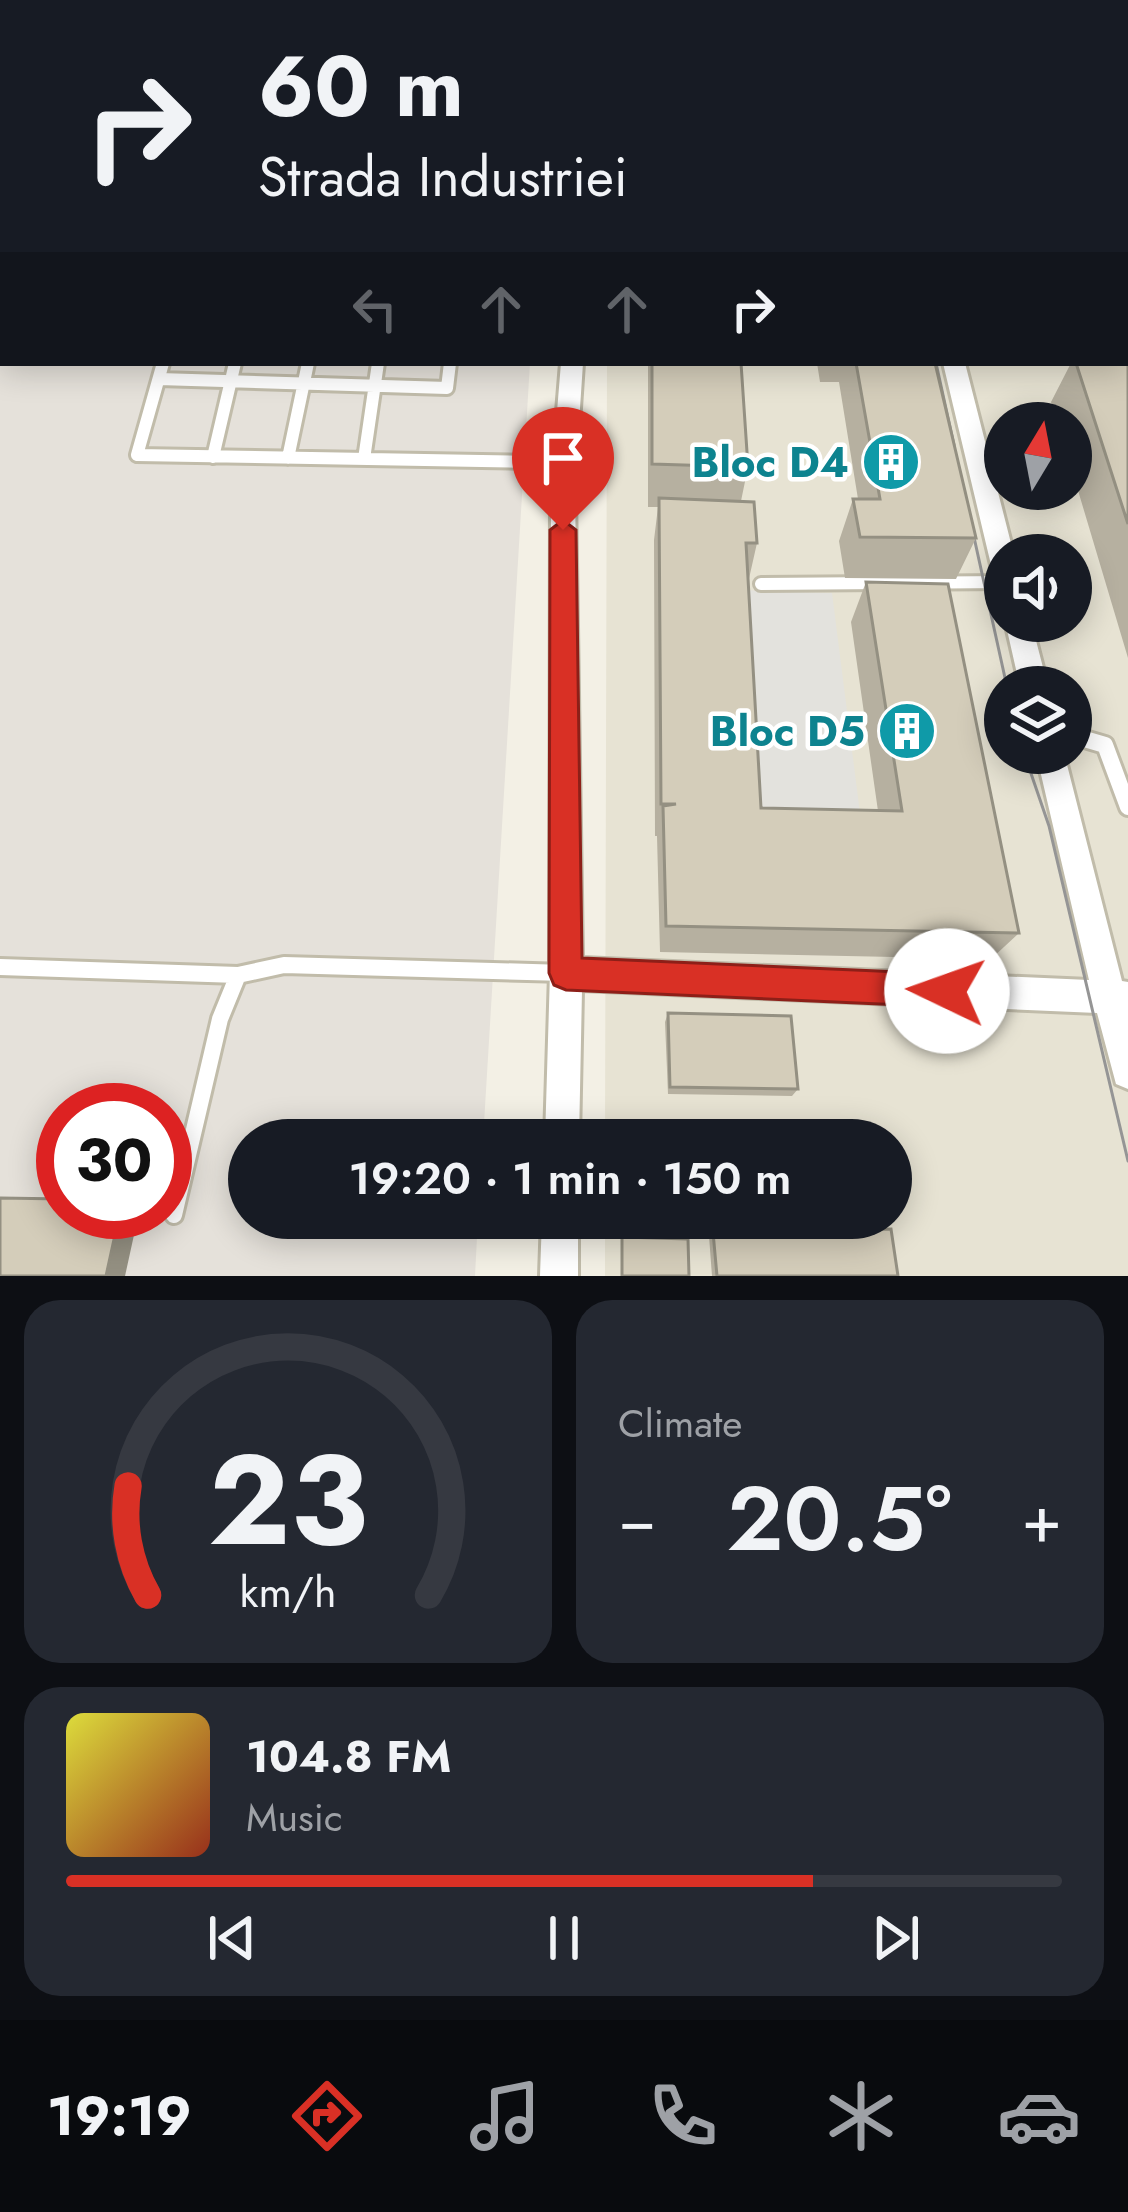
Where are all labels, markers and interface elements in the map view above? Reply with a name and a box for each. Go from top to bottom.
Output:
text: 60 m [258,26,464,148]
icon: right [60,48,216,204]
text: Strada Industriei [258,138,628,216]
icon: left [342,276,408,342]
icon: ahead [468,276,534,342]
icon: ahead [594,276,660,342]
icon: right [720,276,786,342]
north arrow [984,402,1092,510]
map controls [984,402,1092,774]
pin [512,407,614,530]
icon: arrive [530,425,596,491]
building icon: Bloc D4 [860,431,922,493]
place label: Bloc D4 [692,432,849,493]
button: sound [984,534,1092,642]
button: layers [984,666,1092,774]
building icon: Bloc D5 [876,700,938,762]
place label: Bloc D5 [710,701,865,762]
position arrow [884,928,1010,1054]
speed limit sign: 30 [36,1083,192,1239]
text: 19:20 · 1 min · 150 m [349,1146,791,1211]
text: Climate [618,1395,742,1452]
text: 23 [208,1410,368,1591]
text: 20.5° [727,1454,952,1584]
text: − [618,1471,657,1567]
text: + [1021,1471,1062,1567]
text: km/h [240,1560,336,1622]
text: 104.8 FM [246,1724,451,1789]
text: Music [246,1789,343,1846]
icon: previous [199,1905,265,1971]
icon: pause [531,1905,597,1971]
icon: next [863,1905,929,1971]
icon: directions [285,2074,369,2158]
icon: music [463,2074,547,2158]
icon: phone [641,2074,725,2158]
icon: climate [819,2074,903,2158]
icon: car [997,2074,1081,2158]
text: 19:19 [47,2077,192,2155]

